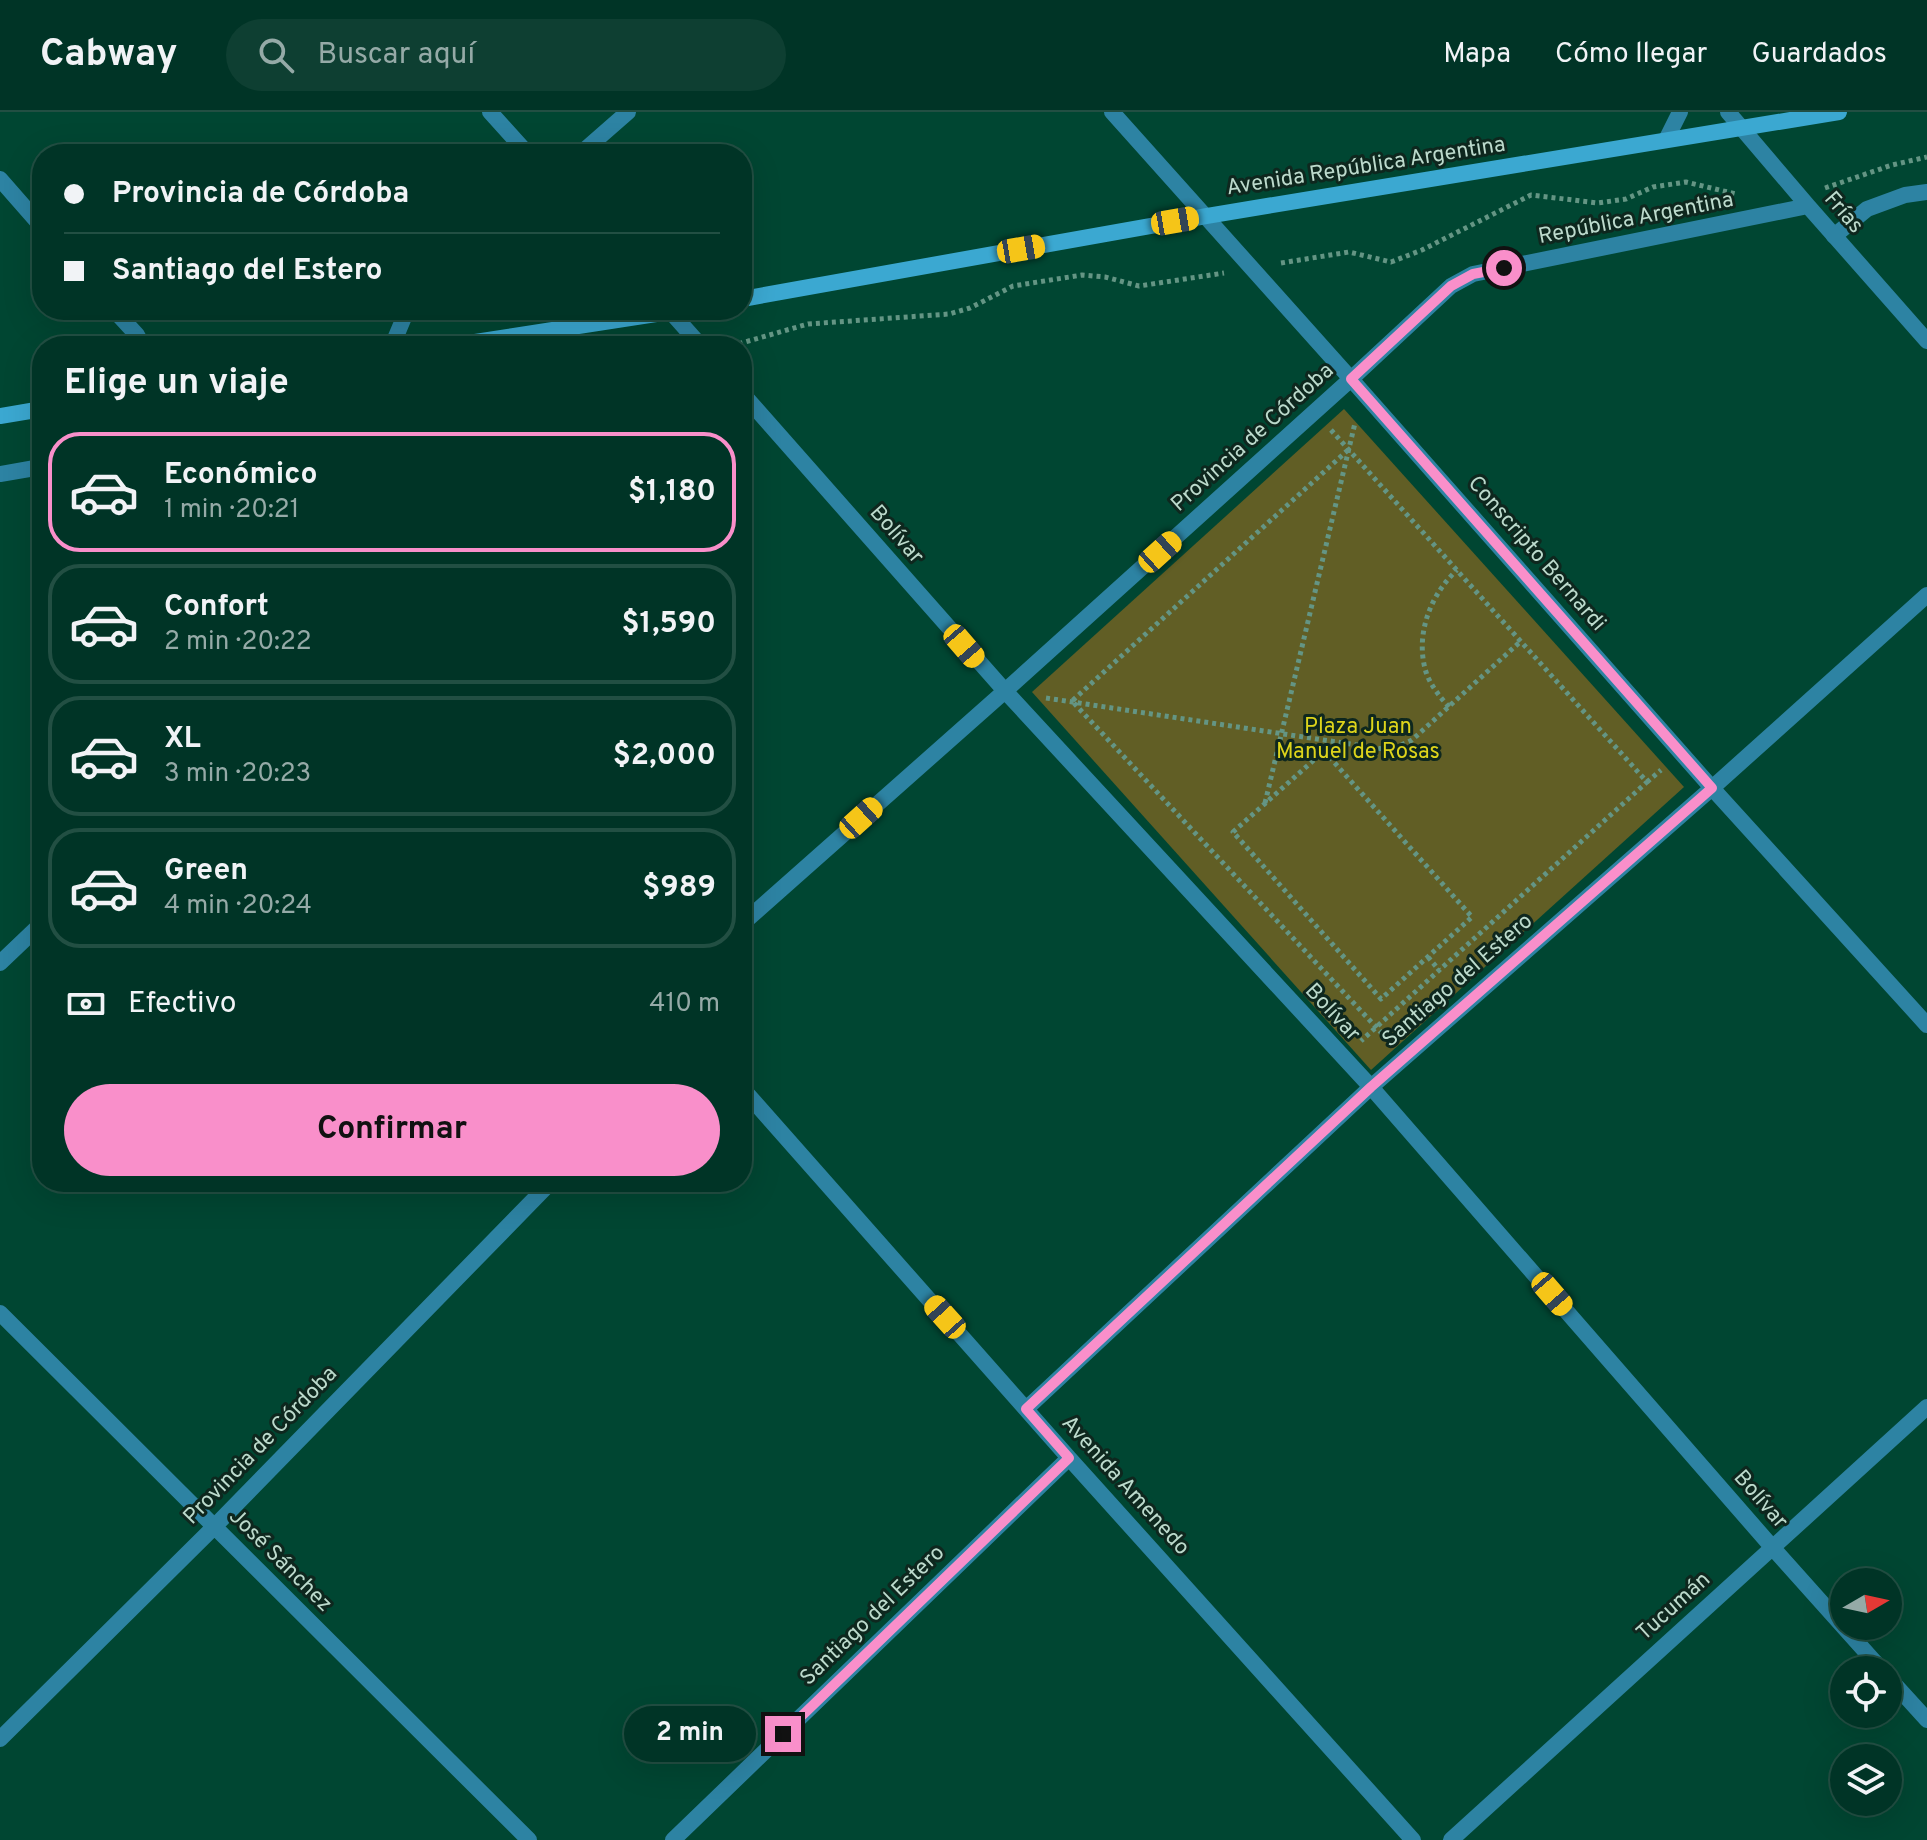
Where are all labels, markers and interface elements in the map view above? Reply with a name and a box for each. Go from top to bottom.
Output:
search box [226,19,786,91]
text: Cabway [40,31,178,80]
icon: search [254,33,298,77]
text: Buscar aquí [318,37,475,74]
text: Mapa [1443,37,1511,73]
text: Cómo llegar [1555,37,1707,73]
text: Guardados [1751,37,1887,73]
street label: Avenida República Argentina [1224,132,1508,202]
text: Provincia de Córdoba [112,176,409,213]
street label: República Argentina [1536,187,1736,251]
street label: Frías [1817,187,1869,239]
car [1149,205,1201,237]
car [995,233,1047,265]
route start [1486,250,1522,286]
text: Santiago del Estero [112,253,383,290]
street label: Provincia de Córdoba [1166,358,1340,518]
text: Elige un viaje [64,361,289,407]
icon: car [68,456,140,528]
text: Económico [164,457,317,494]
street label: Conscripto Bernardi [1461,471,1611,637]
text: $1,180 [628,474,716,511]
text: 1 min · 20:21 [164,494,299,527]
street label: Bolívar [863,500,929,570]
car [1134,527,1186,577]
icon: car [68,588,140,660]
text: Confort [164,589,269,626]
text: $1,590 [622,606,716,643]
car [939,620,989,672]
text: 2 min · 20:22 [164,626,312,659]
park label: Plaza Juan Manuel de Rosas [1276,714,1440,766]
icon: car [68,720,140,792]
text: XL [164,721,201,758]
text: $2,000 [613,738,716,775]
text: 3 min · 20:23 [164,758,311,791]
car [835,793,887,843]
icon: car [68,852,140,924]
text: Green [164,853,248,890]
text: $989 [642,870,716,907]
text: 4 min · 20:24 [164,890,312,923]
street label: Santiago del Estero [1377,908,1539,1054]
street label: Bolívar [1298,978,1366,1048]
icon: cash [64,982,108,1026]
text: Efectivo [128,986,237,1023]
text: 410 m [649,988,720,1021]
button: Confirmar [64,1084,720,1176]
car [1527,1268,1577,1320]
car [920,1291,970,1343]
street label: Provincia de Córdoba [178,1361,344,1531]
street label: Avenida Amenedo [1055,1411,1195,1561]
street label: Bolívar [1727,1465,1793,1535]
street label: José Sánchez [223,1504,337,1618]
street label: Santiago del Estero [795,1540,951,1692]
street label: Tucumán [1631,1567,1717,1647]
north arrow [1830,1568,1902,1640]
map controls [1830,1568,1902,1816]
button: locate [1830,1656,1902,1728]
callout: 2 min [623,1706,755,1762]
route end [765,1716,801,1752]
text: 2 min [656,1717,724,1750]
button: layers [1830,1744,1902,1816]

